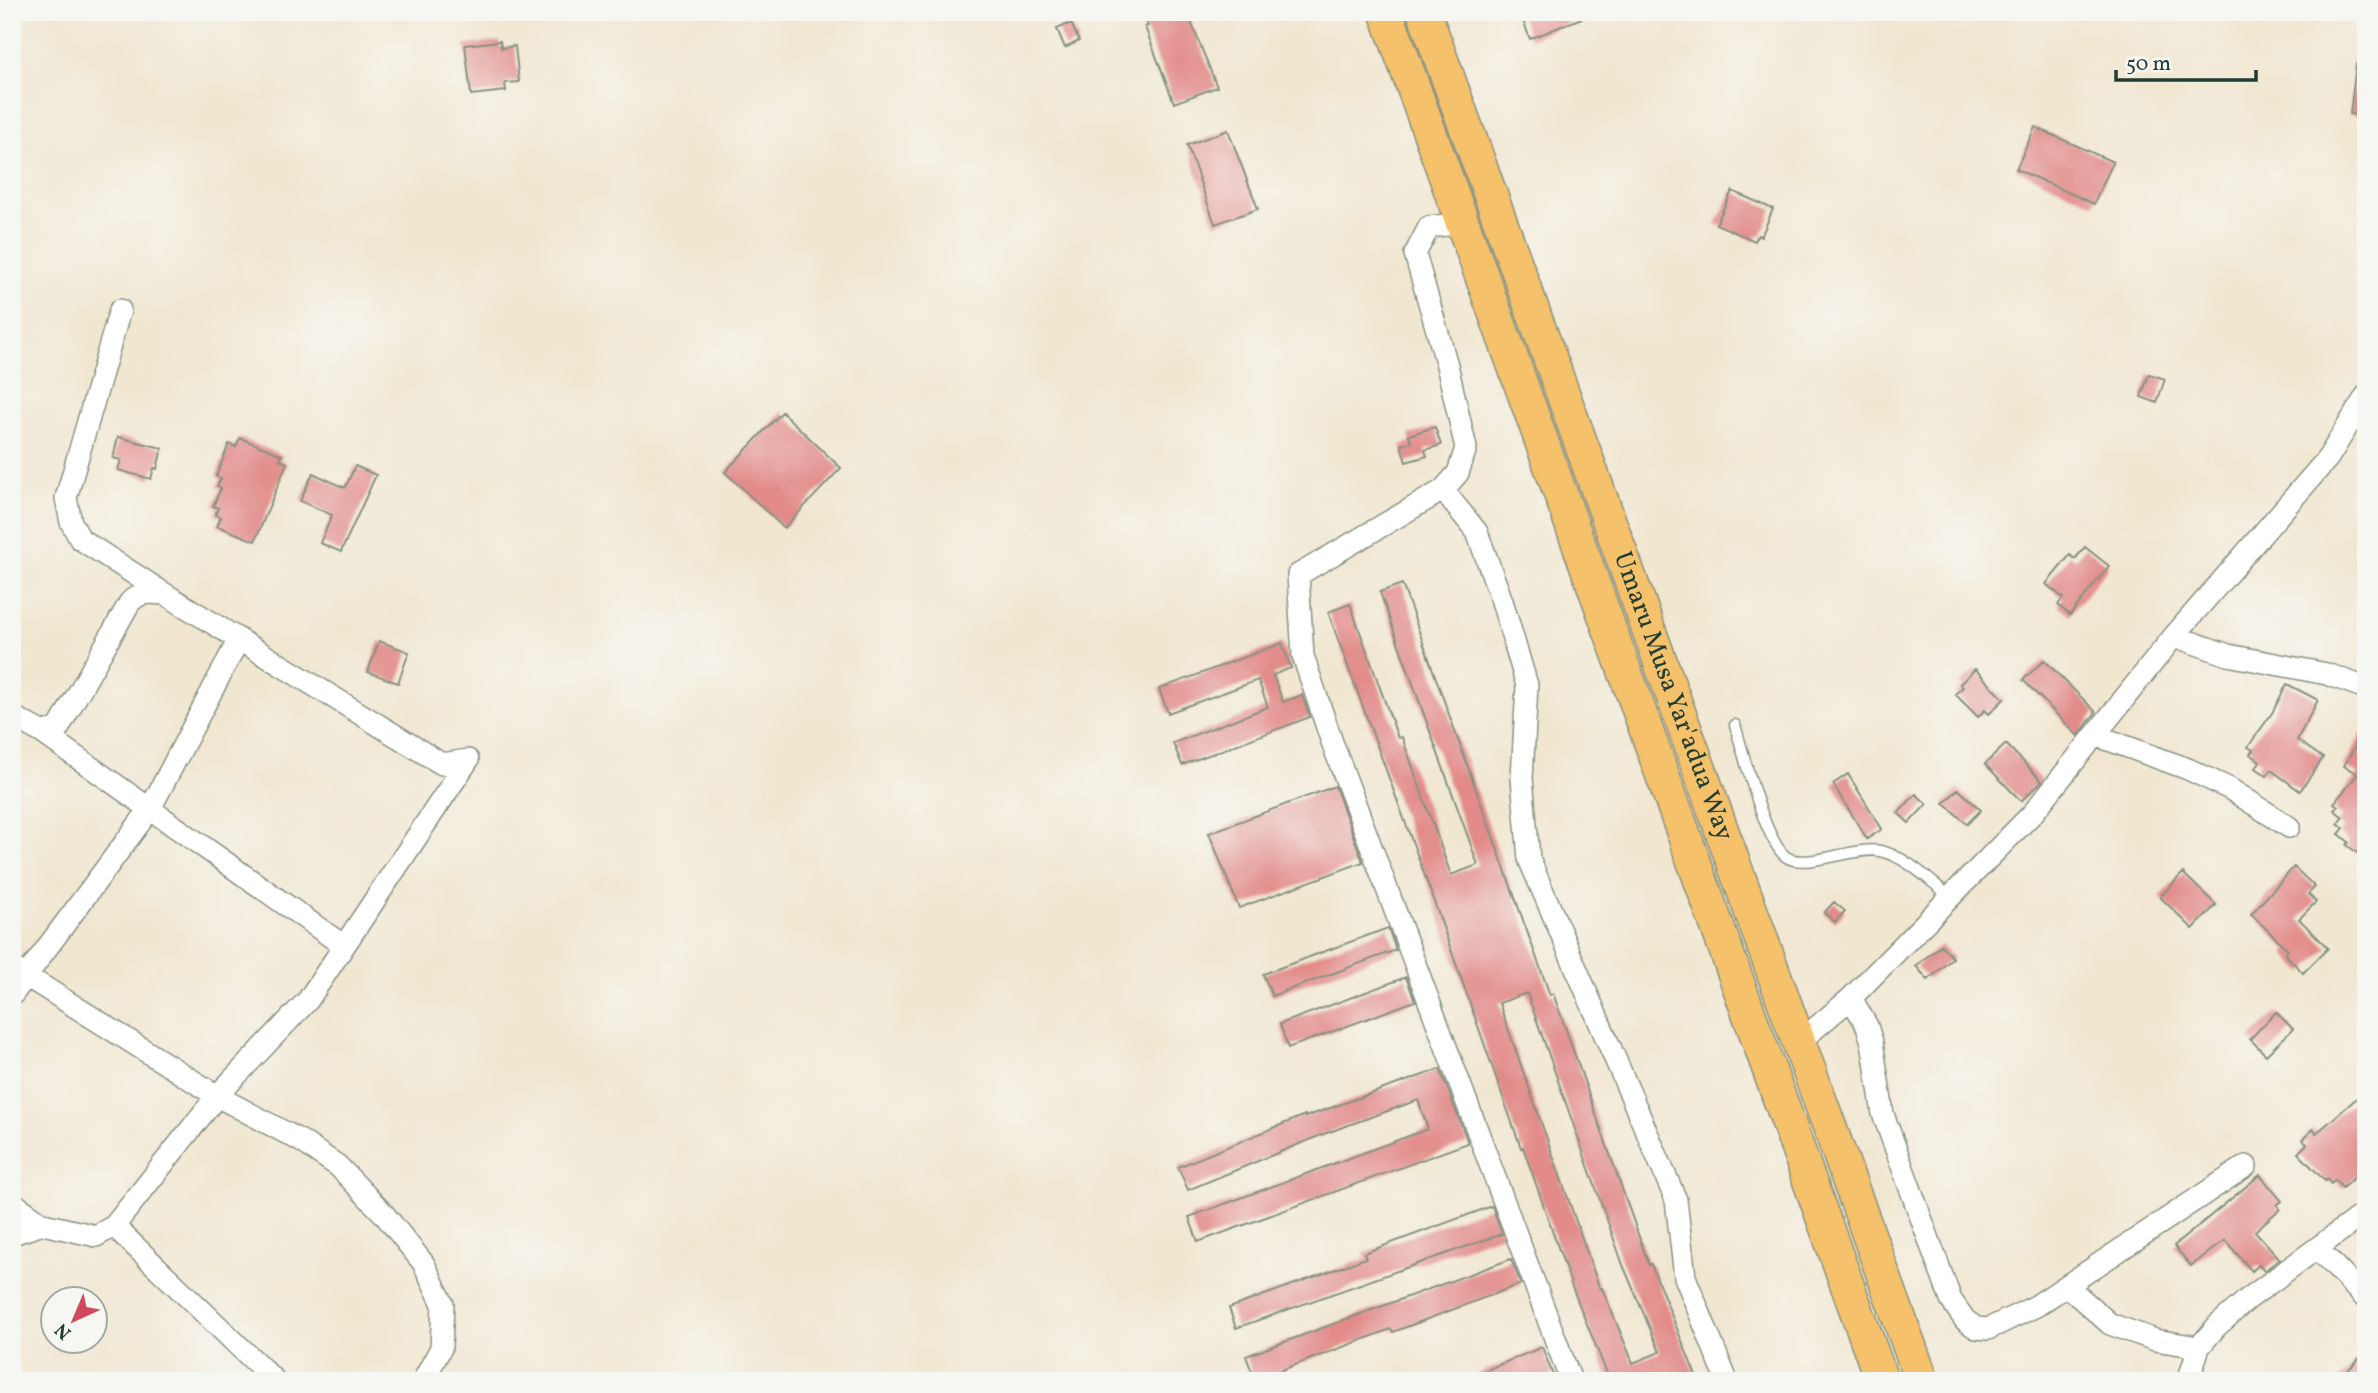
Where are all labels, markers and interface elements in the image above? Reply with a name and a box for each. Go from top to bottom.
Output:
scale bar [2116,38,2256,82]
text: 50 m [2126,50,2171,79]
street label: Umaru Musa Yar'adua Way [1604,547,1742,846]
north arrow [38,1284,108,1354]
text: N [49,1317,78,1345]

